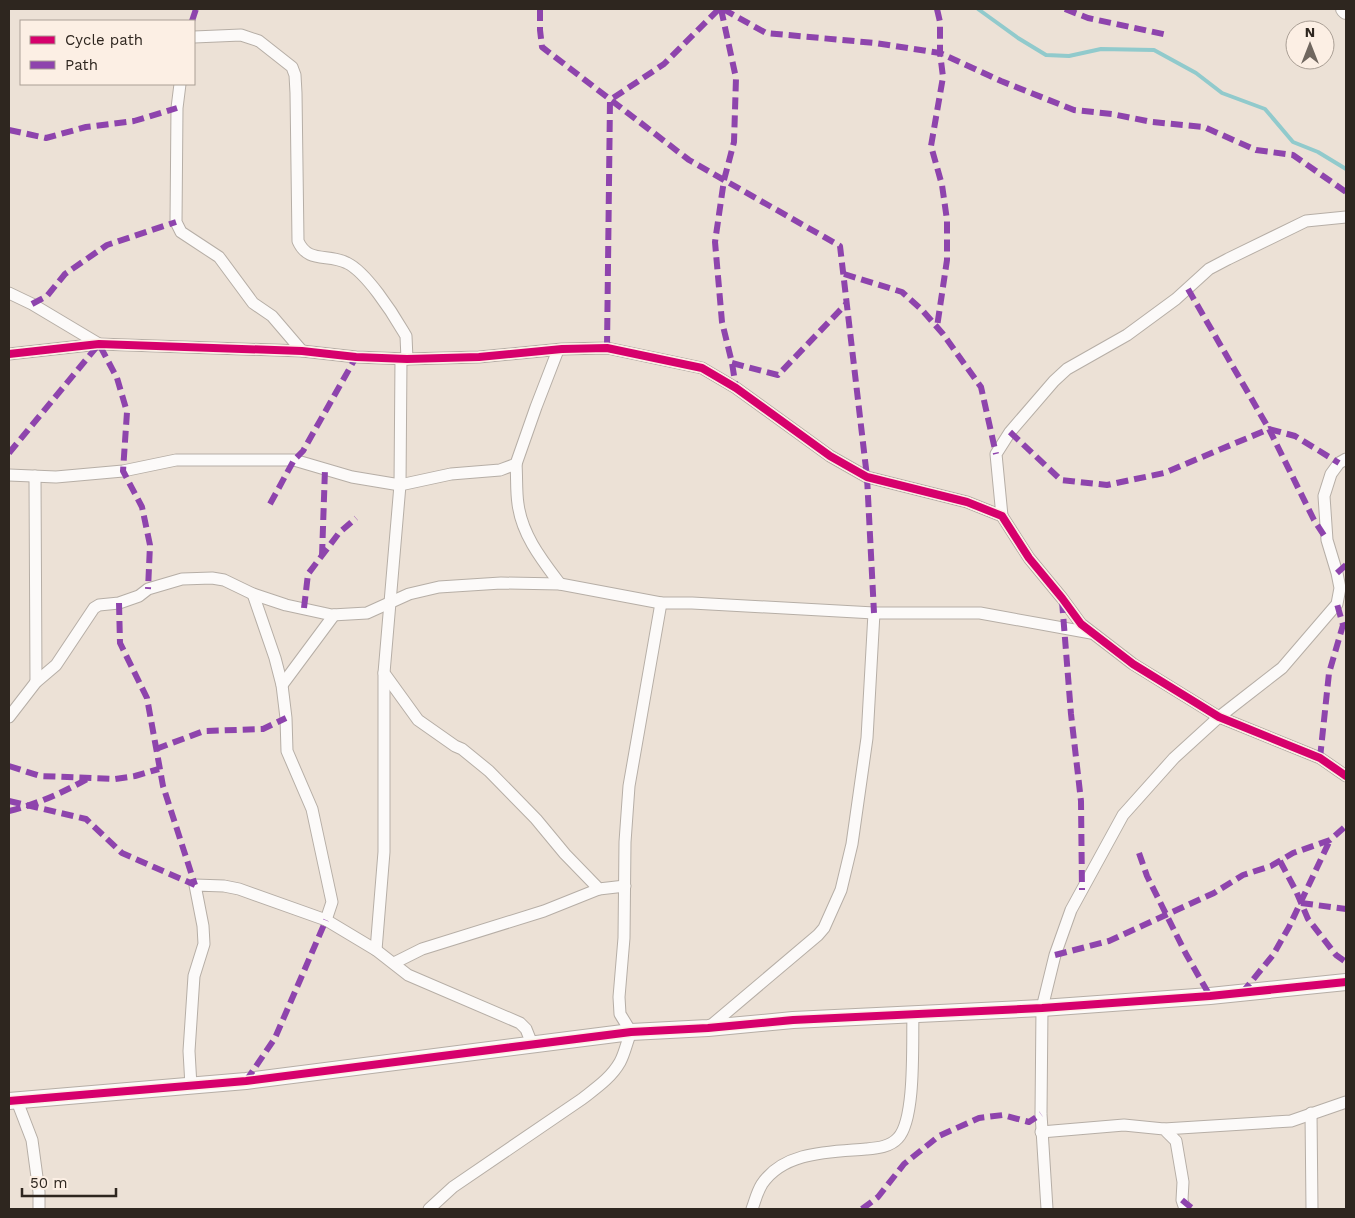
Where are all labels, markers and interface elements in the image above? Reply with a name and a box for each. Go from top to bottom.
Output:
legend [20,20,195,85]
north arrow [1285,20,1335,70]
text: N [1305,24,1315,40]
text: Cycle path [65,31,143,49]
text: Path [65,56,98,74]
scale bar [22,1166,116,1198]
text: 50 m [30,1174,67,1192]

